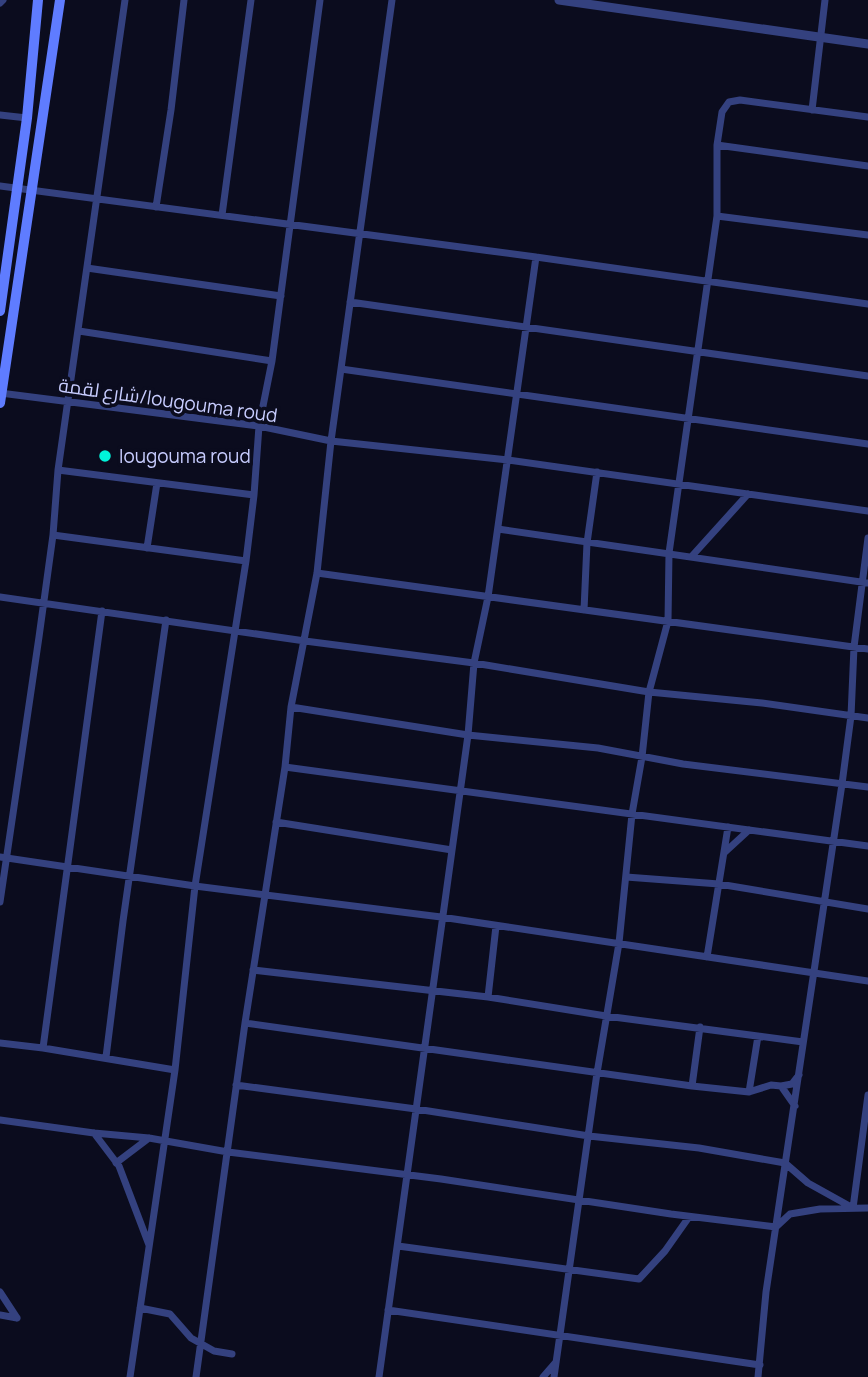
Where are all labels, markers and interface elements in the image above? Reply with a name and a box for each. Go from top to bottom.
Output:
street label: شارع لقمة/lougouma roud [57,372,279,429]
place label: lougouma roud [119,443,251,469]
marker: lougouma roud [97,448,113,464]

